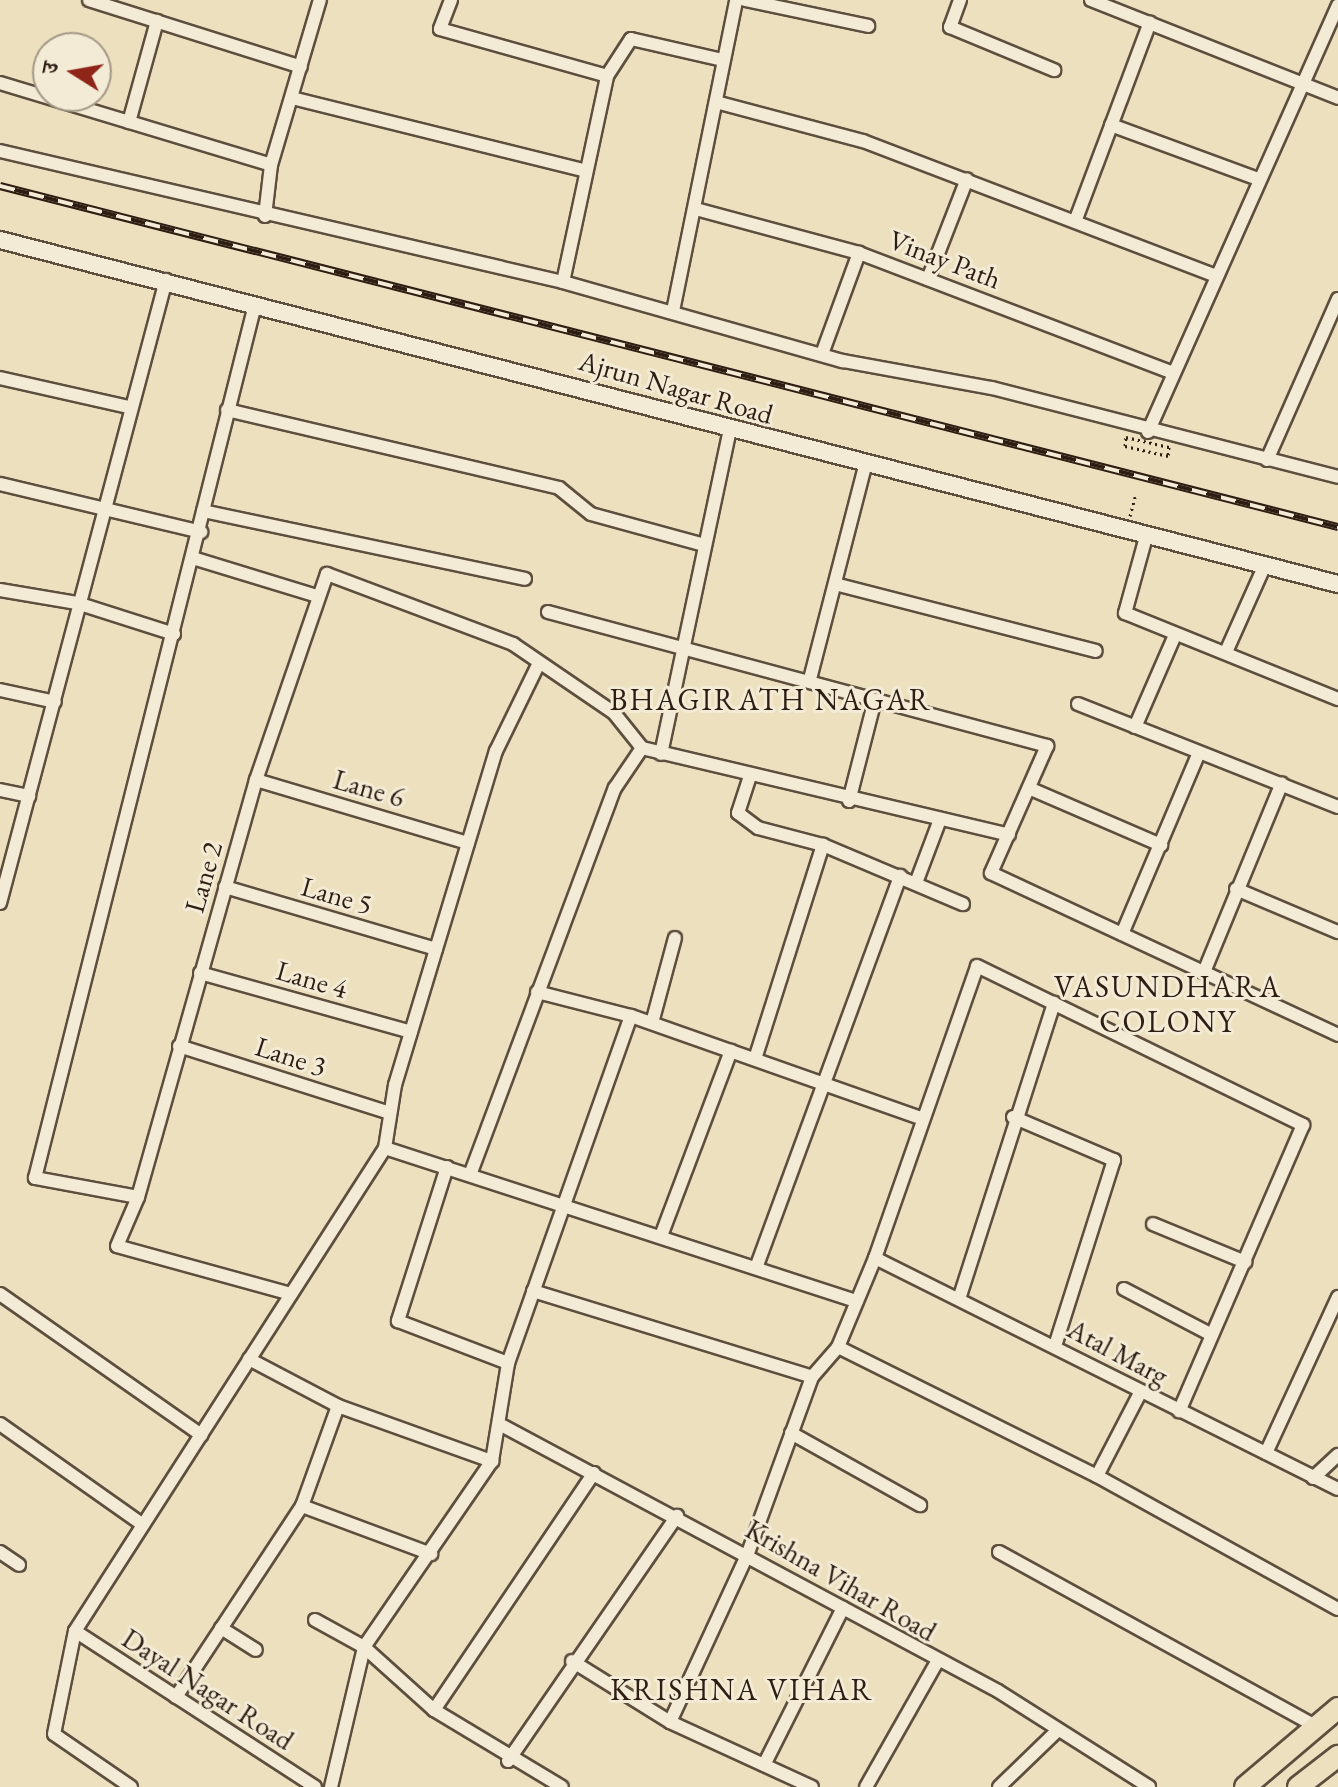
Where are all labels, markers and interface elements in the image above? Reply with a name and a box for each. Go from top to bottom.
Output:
north arrow [32,32,112,112]
text: उ [35,59,65,76]
street label: Vinay Path [884,222,1006,296]
street label: Ajrun Nagar Road [575,343,777,431]
district label: BHAGIRATH NAGAR [610,682,932,718]
street label: Lane 6 [330,762,408,814]
street label: Lane 2 [177,838,229,916]
street label: Lane 5 [298,869,376,921]
street label: Lane 4 [273,953,351,1005]
district label: VASUNDHARA COLONY [1054,969,1282,1040]
street label: Lane 3 [251,1029,331,1083]
street label: Atal Marg [1062,1312,1174,1392]
street label: Krishna Vihar Road [740,1512,942,1648]
street label: Dayal Nagar Road [116,1621,300,1757]
district label: KRISHNA VIHAR [610,1672,874,1708]

